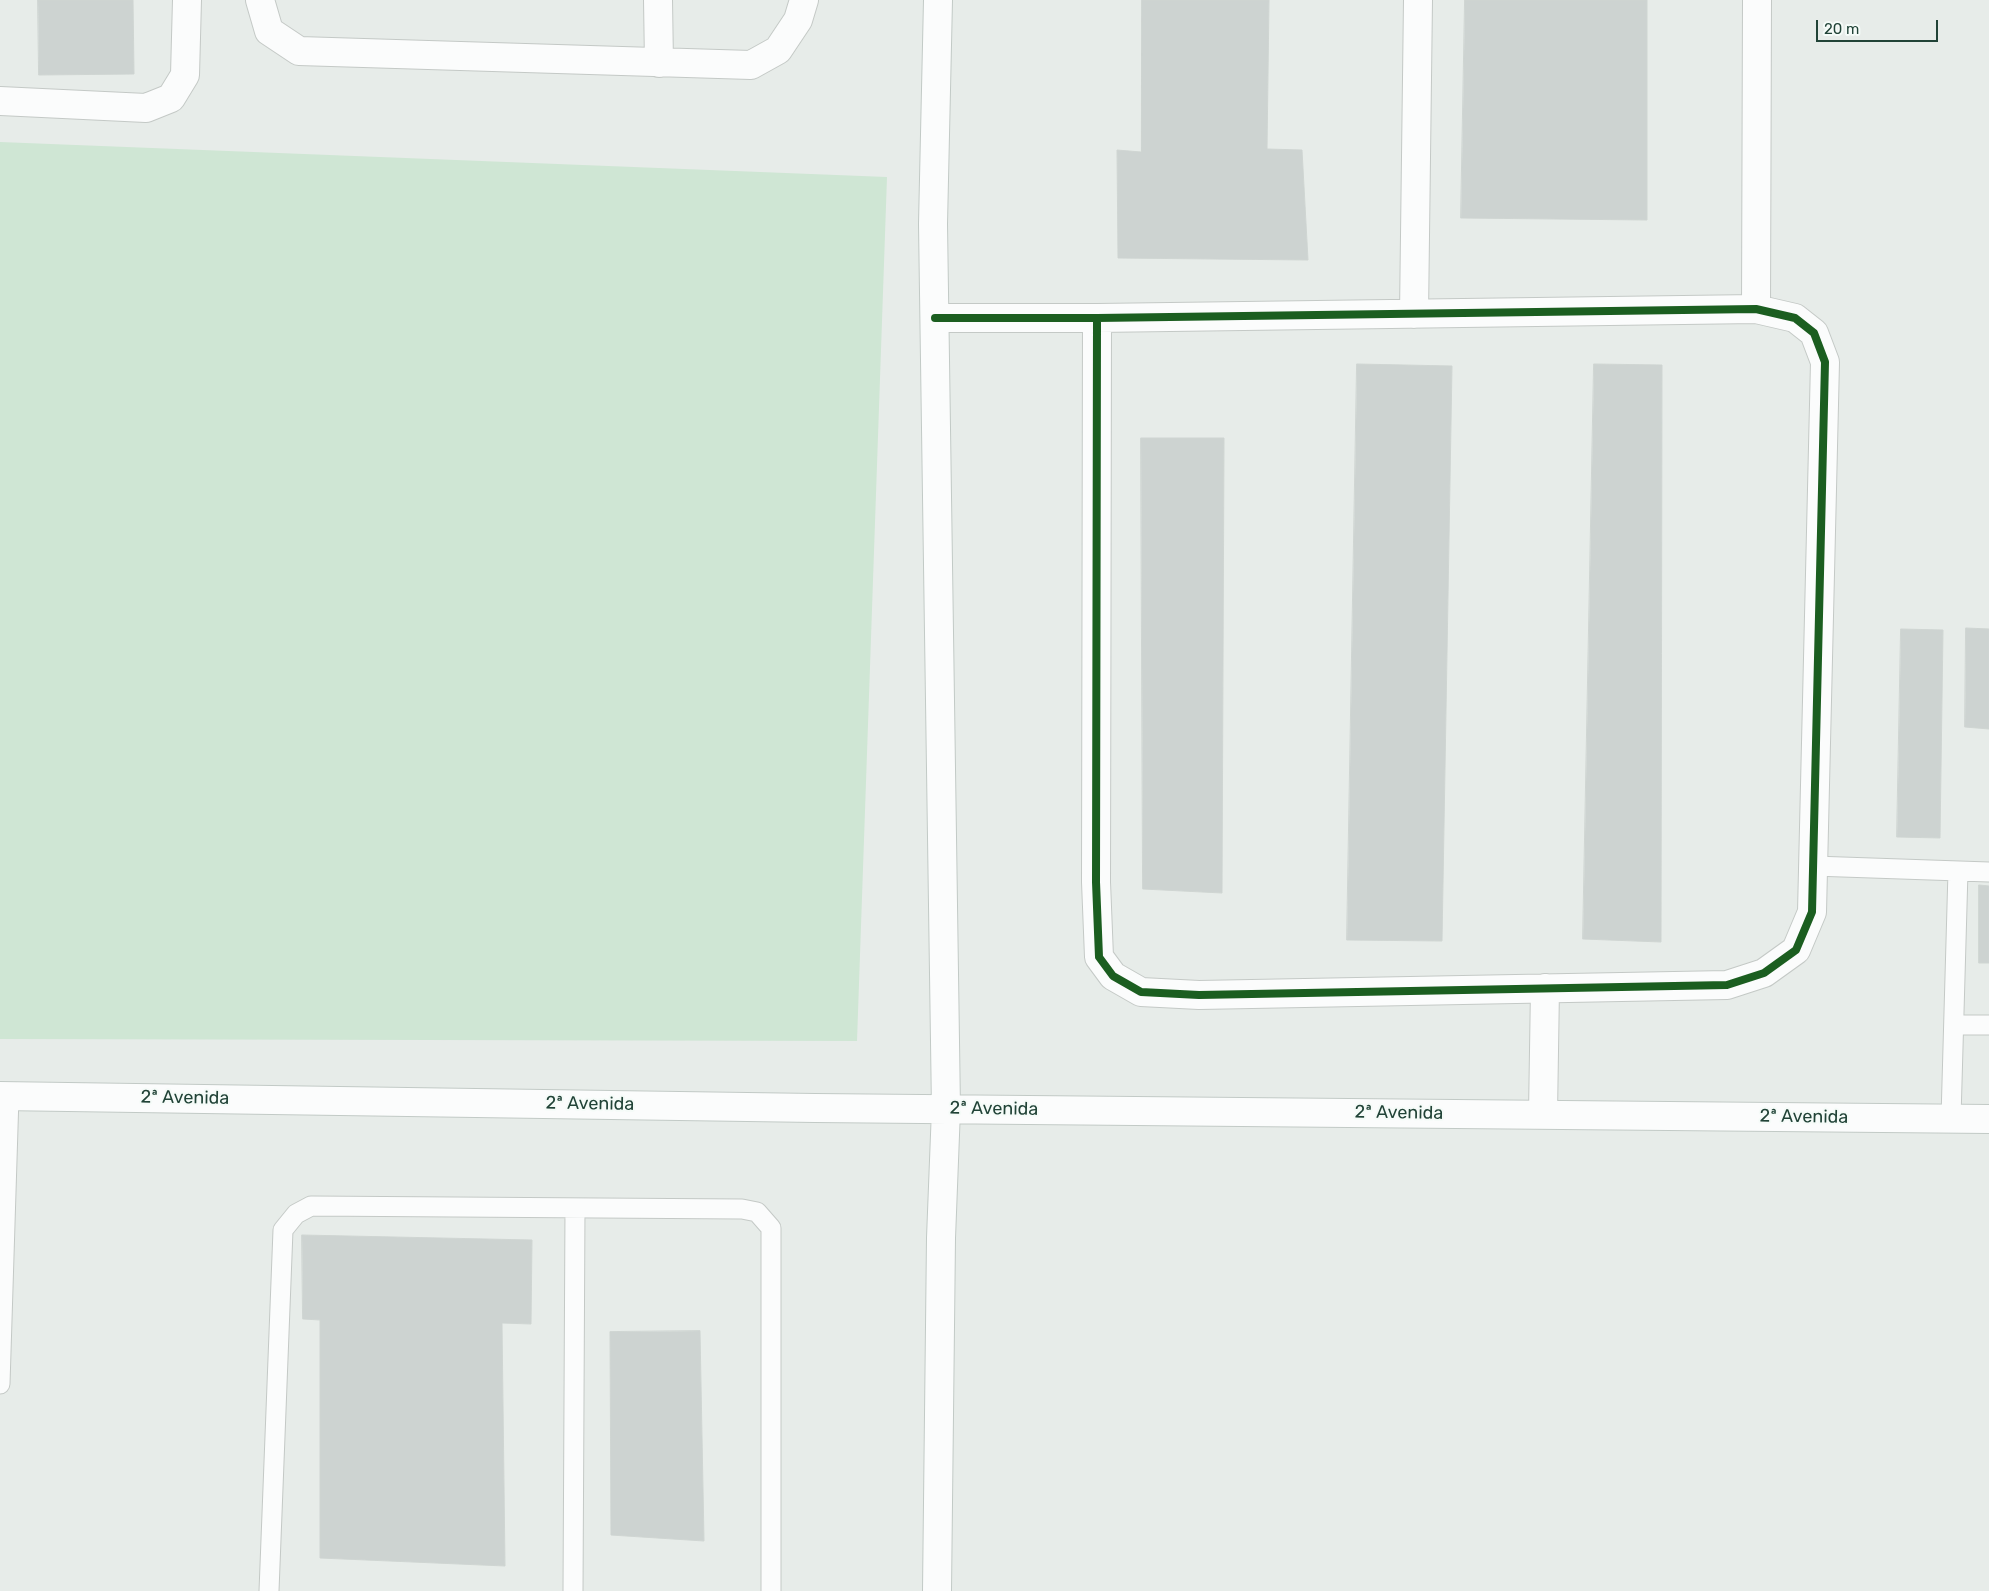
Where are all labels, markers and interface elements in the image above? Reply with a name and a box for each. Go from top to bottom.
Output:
scale bar [1819,10,1942,42]
text: 20 m [1824,20,1859,38]
street label: 2ª Avenida [140,1086,230,1110]
street label: 2ª Avenida [545,1092,635,1116]
street label: 2ª Avenida [949,1097,1039,1121]
street label: 2ª Avenida [1354,1101,1444,1125]
street label: 2ª Avenida [1759,1105,1849,1129]

